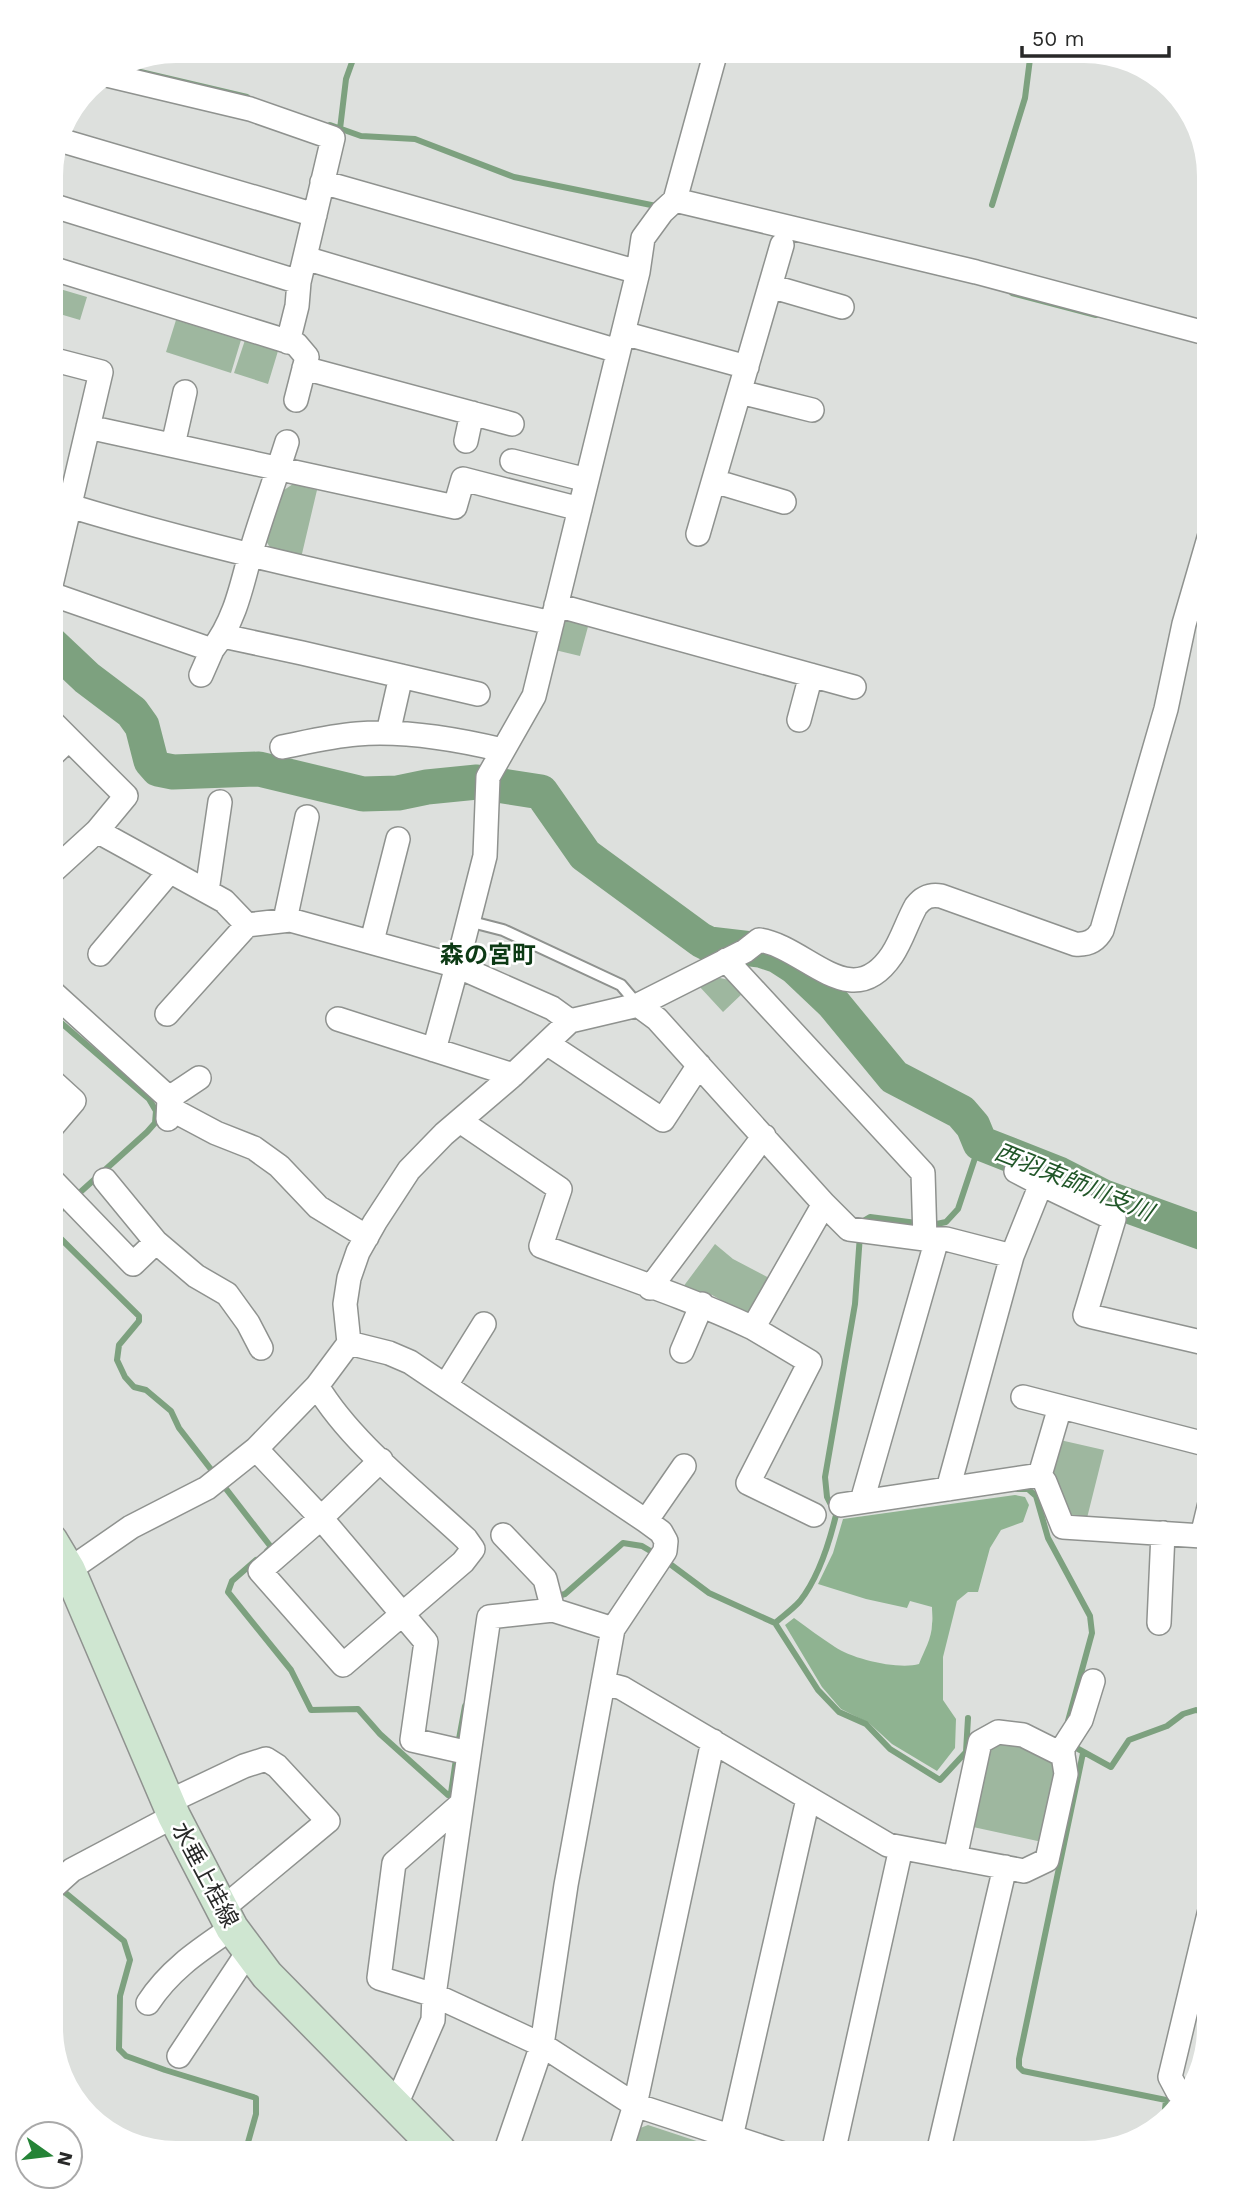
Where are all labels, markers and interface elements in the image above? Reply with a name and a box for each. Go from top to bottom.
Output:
scale bar [1022,14,1169,58]
text: 50 m [1032,26,1084,51]
district label: 森の宮町 [440,941,536,969]
water label: 西羽束師川支川 [991,1138,1160,1228]
street label: 水垂上桂線 [166,1818,244,1932]
north arrow [14,2120,84,2190]
text: N [52,2149,78,2169]

